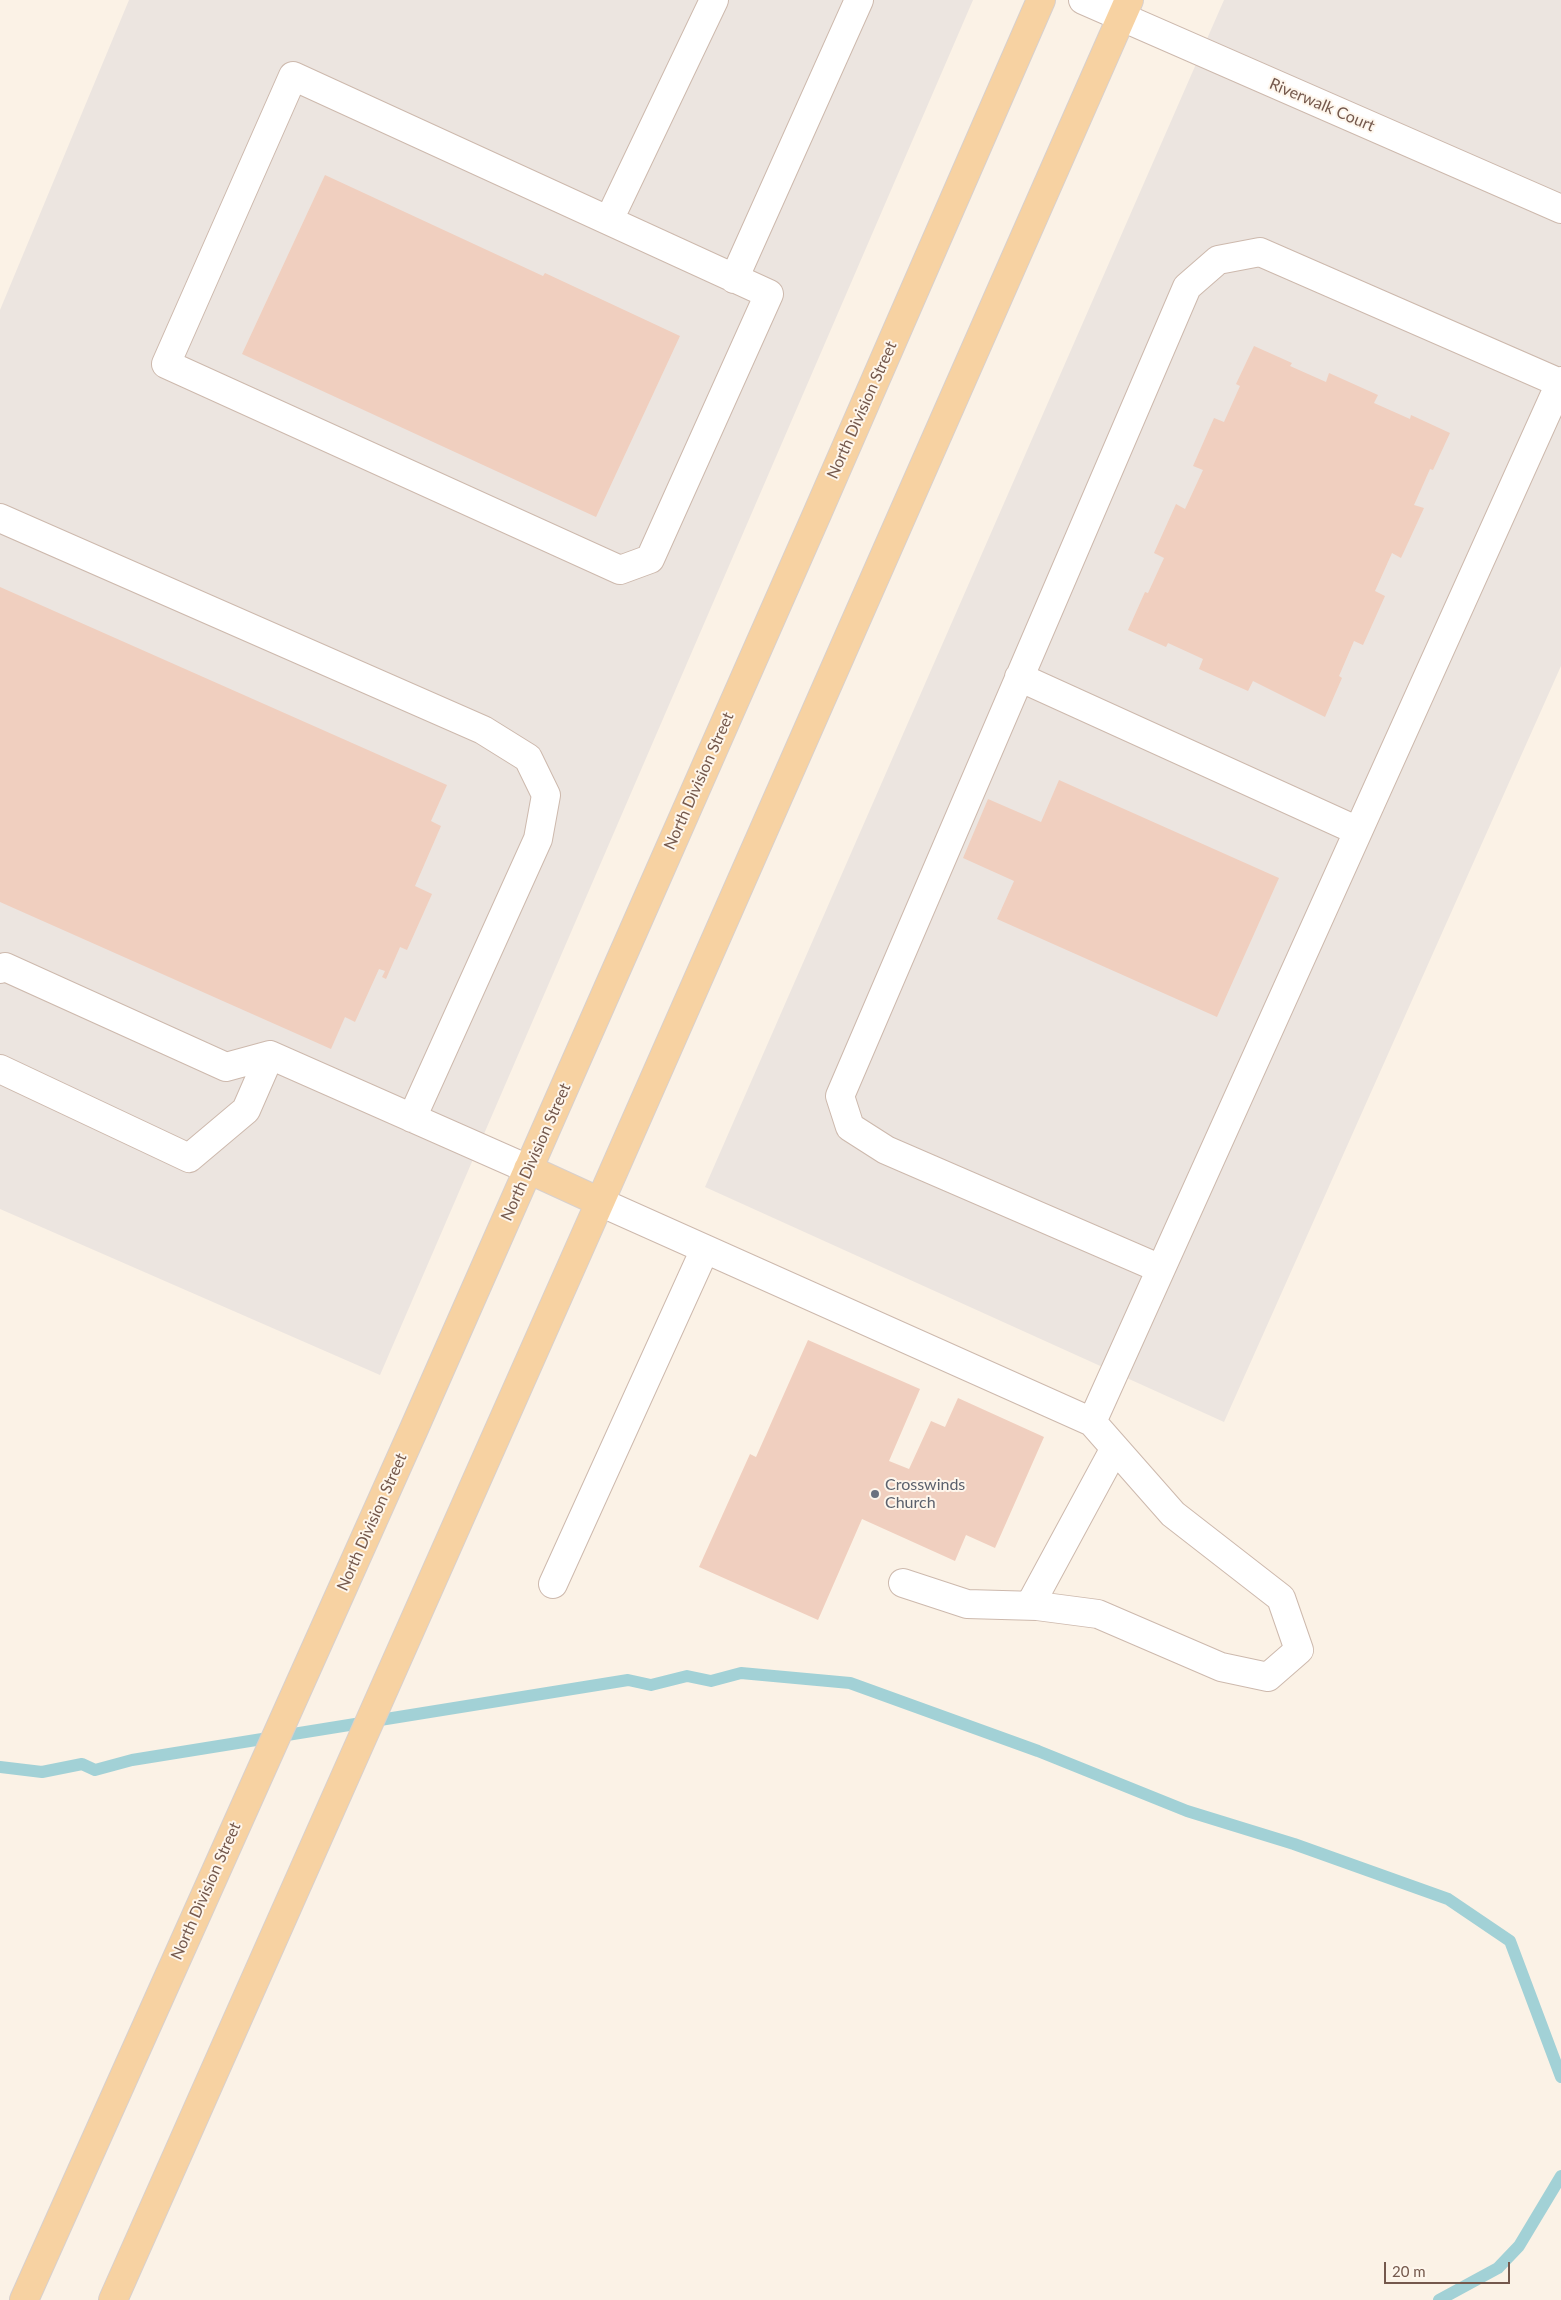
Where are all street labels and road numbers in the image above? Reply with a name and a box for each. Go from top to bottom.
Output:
street label: Riverwalk Court [1266,74,1378,136]
street label: North Division Street [823,338,901,482]
street label: North Division Street [660,709,738,853]
street label: North Division Street [497,1080,575,1224]
street label: North Division Street [333,1450,411,1594]
street label: North Division Street [167,1819,245,1963]

